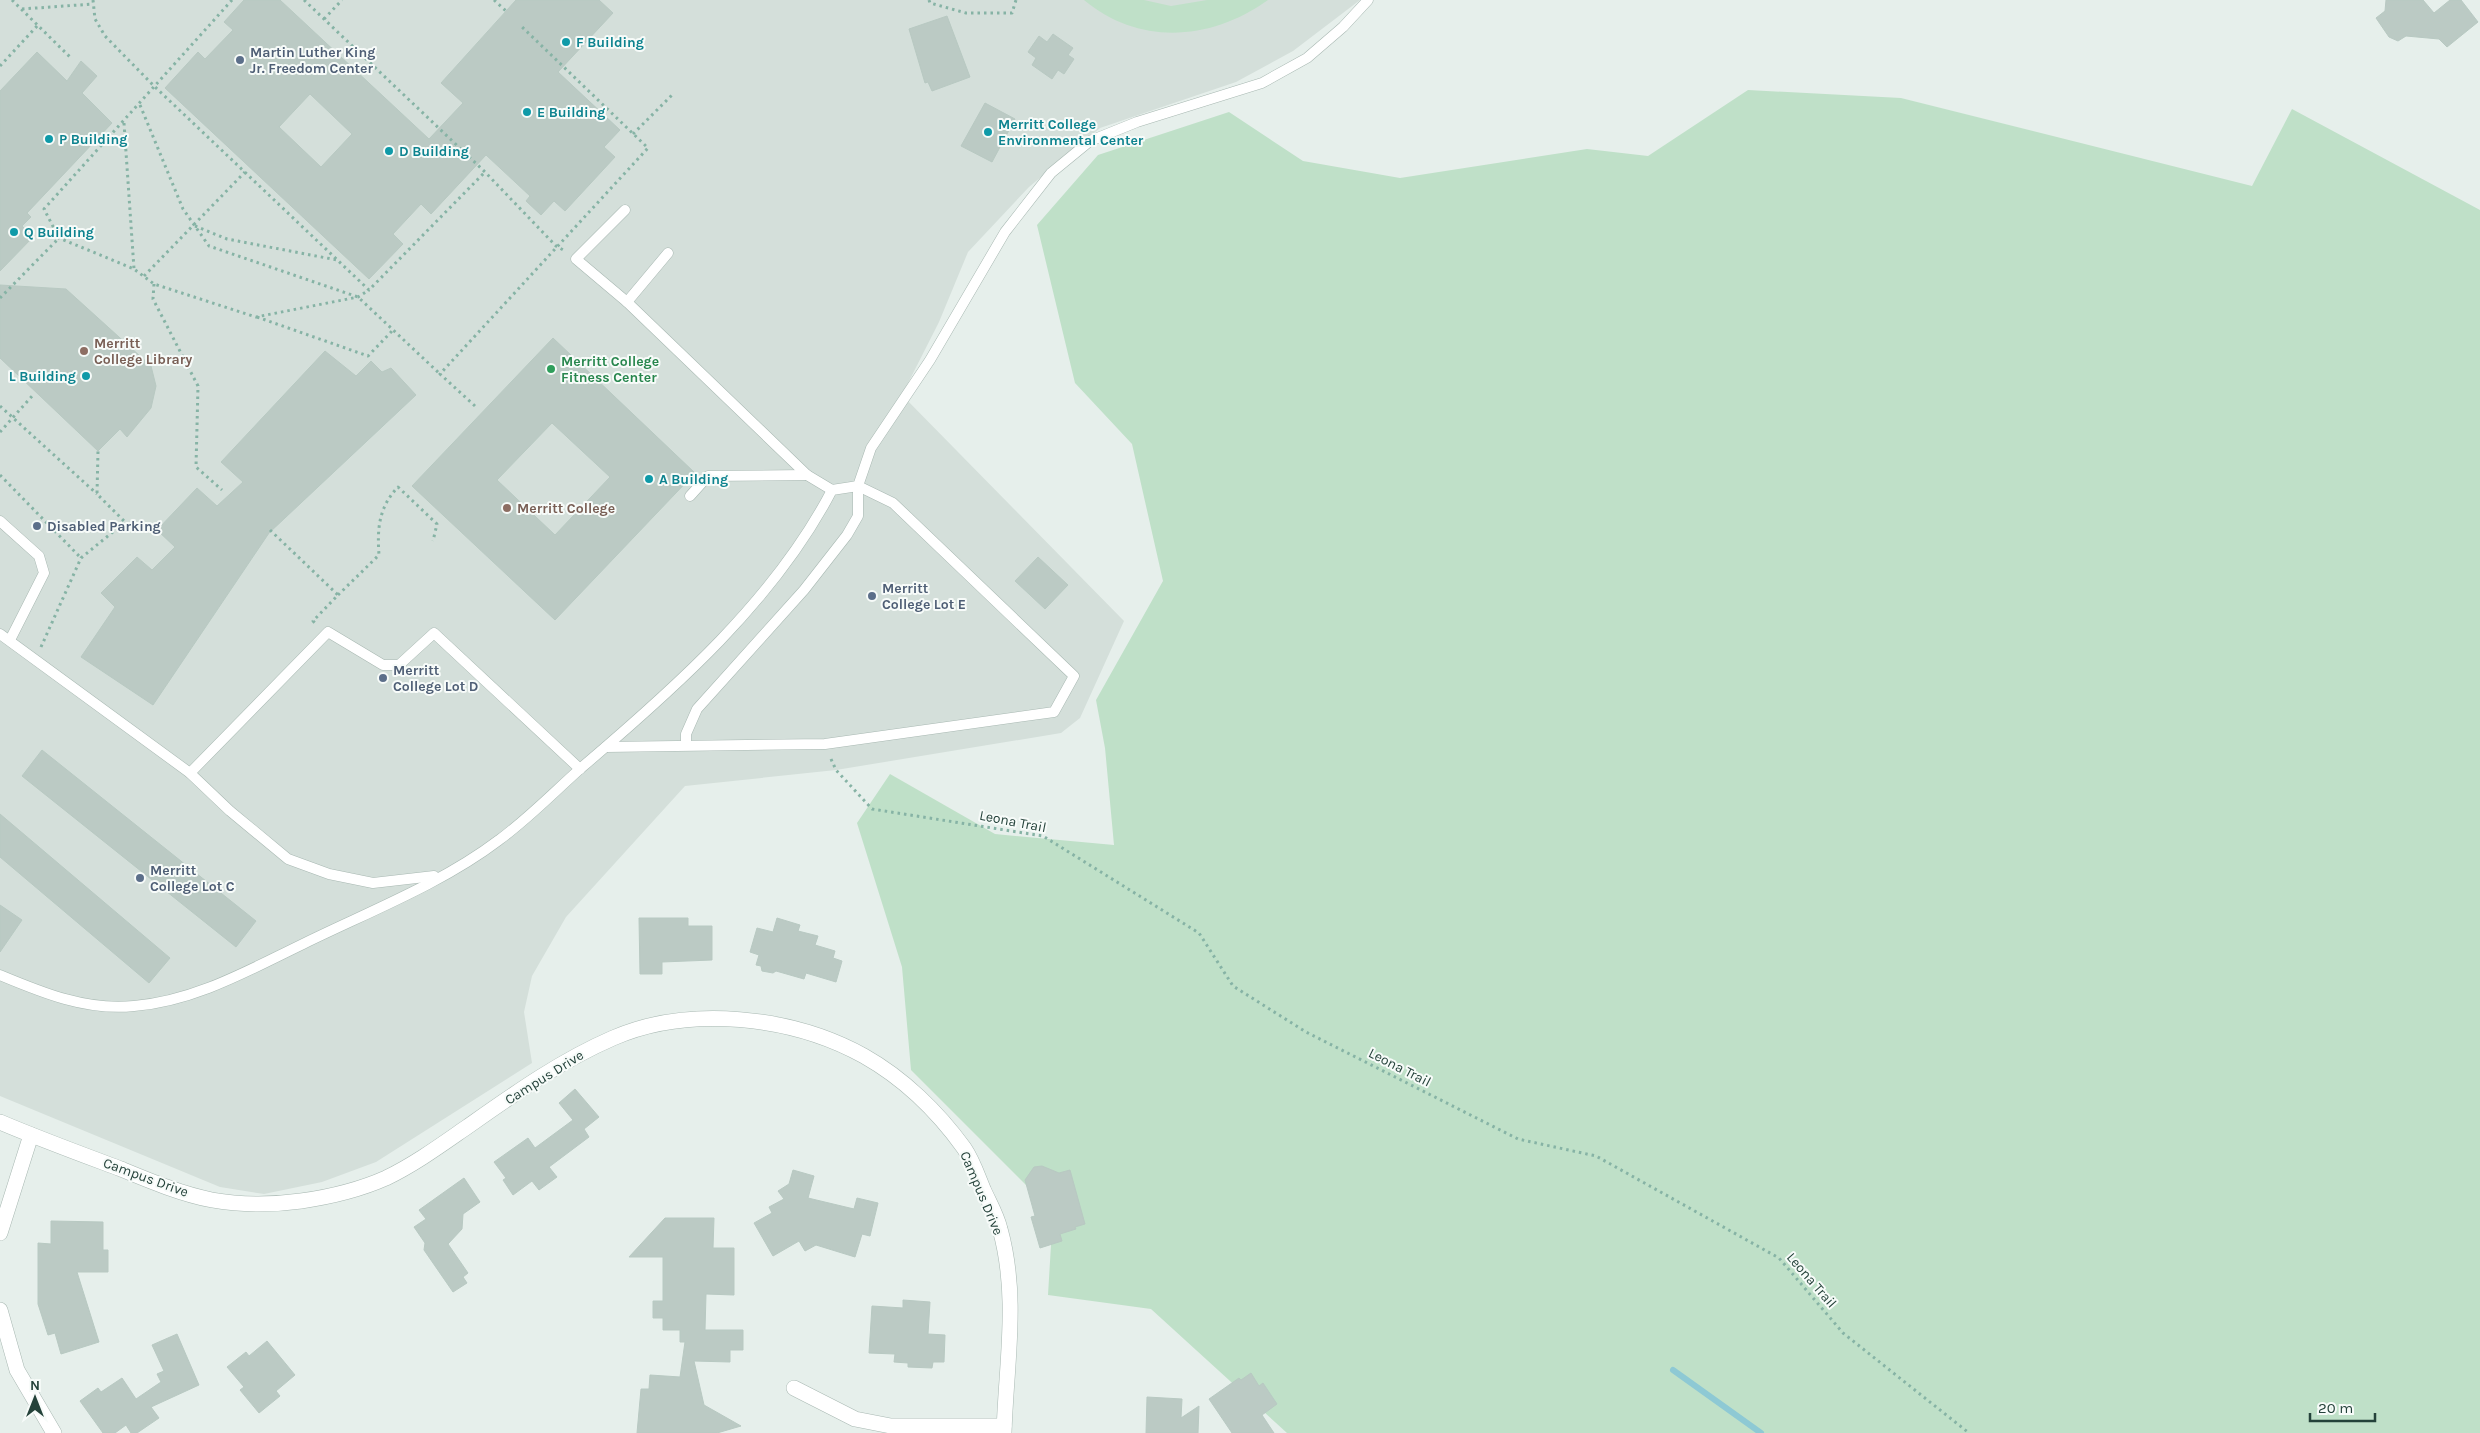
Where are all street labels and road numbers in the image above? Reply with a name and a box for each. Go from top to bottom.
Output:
street label: Leona Trail [978,807,1048,836]
street label: Leona Trail [1366,1045,1434,1090]
street label: Campus Drive [502,1047,587,1108]
street label: Campus Drive [956,1149,1007,1238]
street label: Campus Drive [101,1154,191,1201]
street label: Leona Trail [1783,1249,1840,1311]

